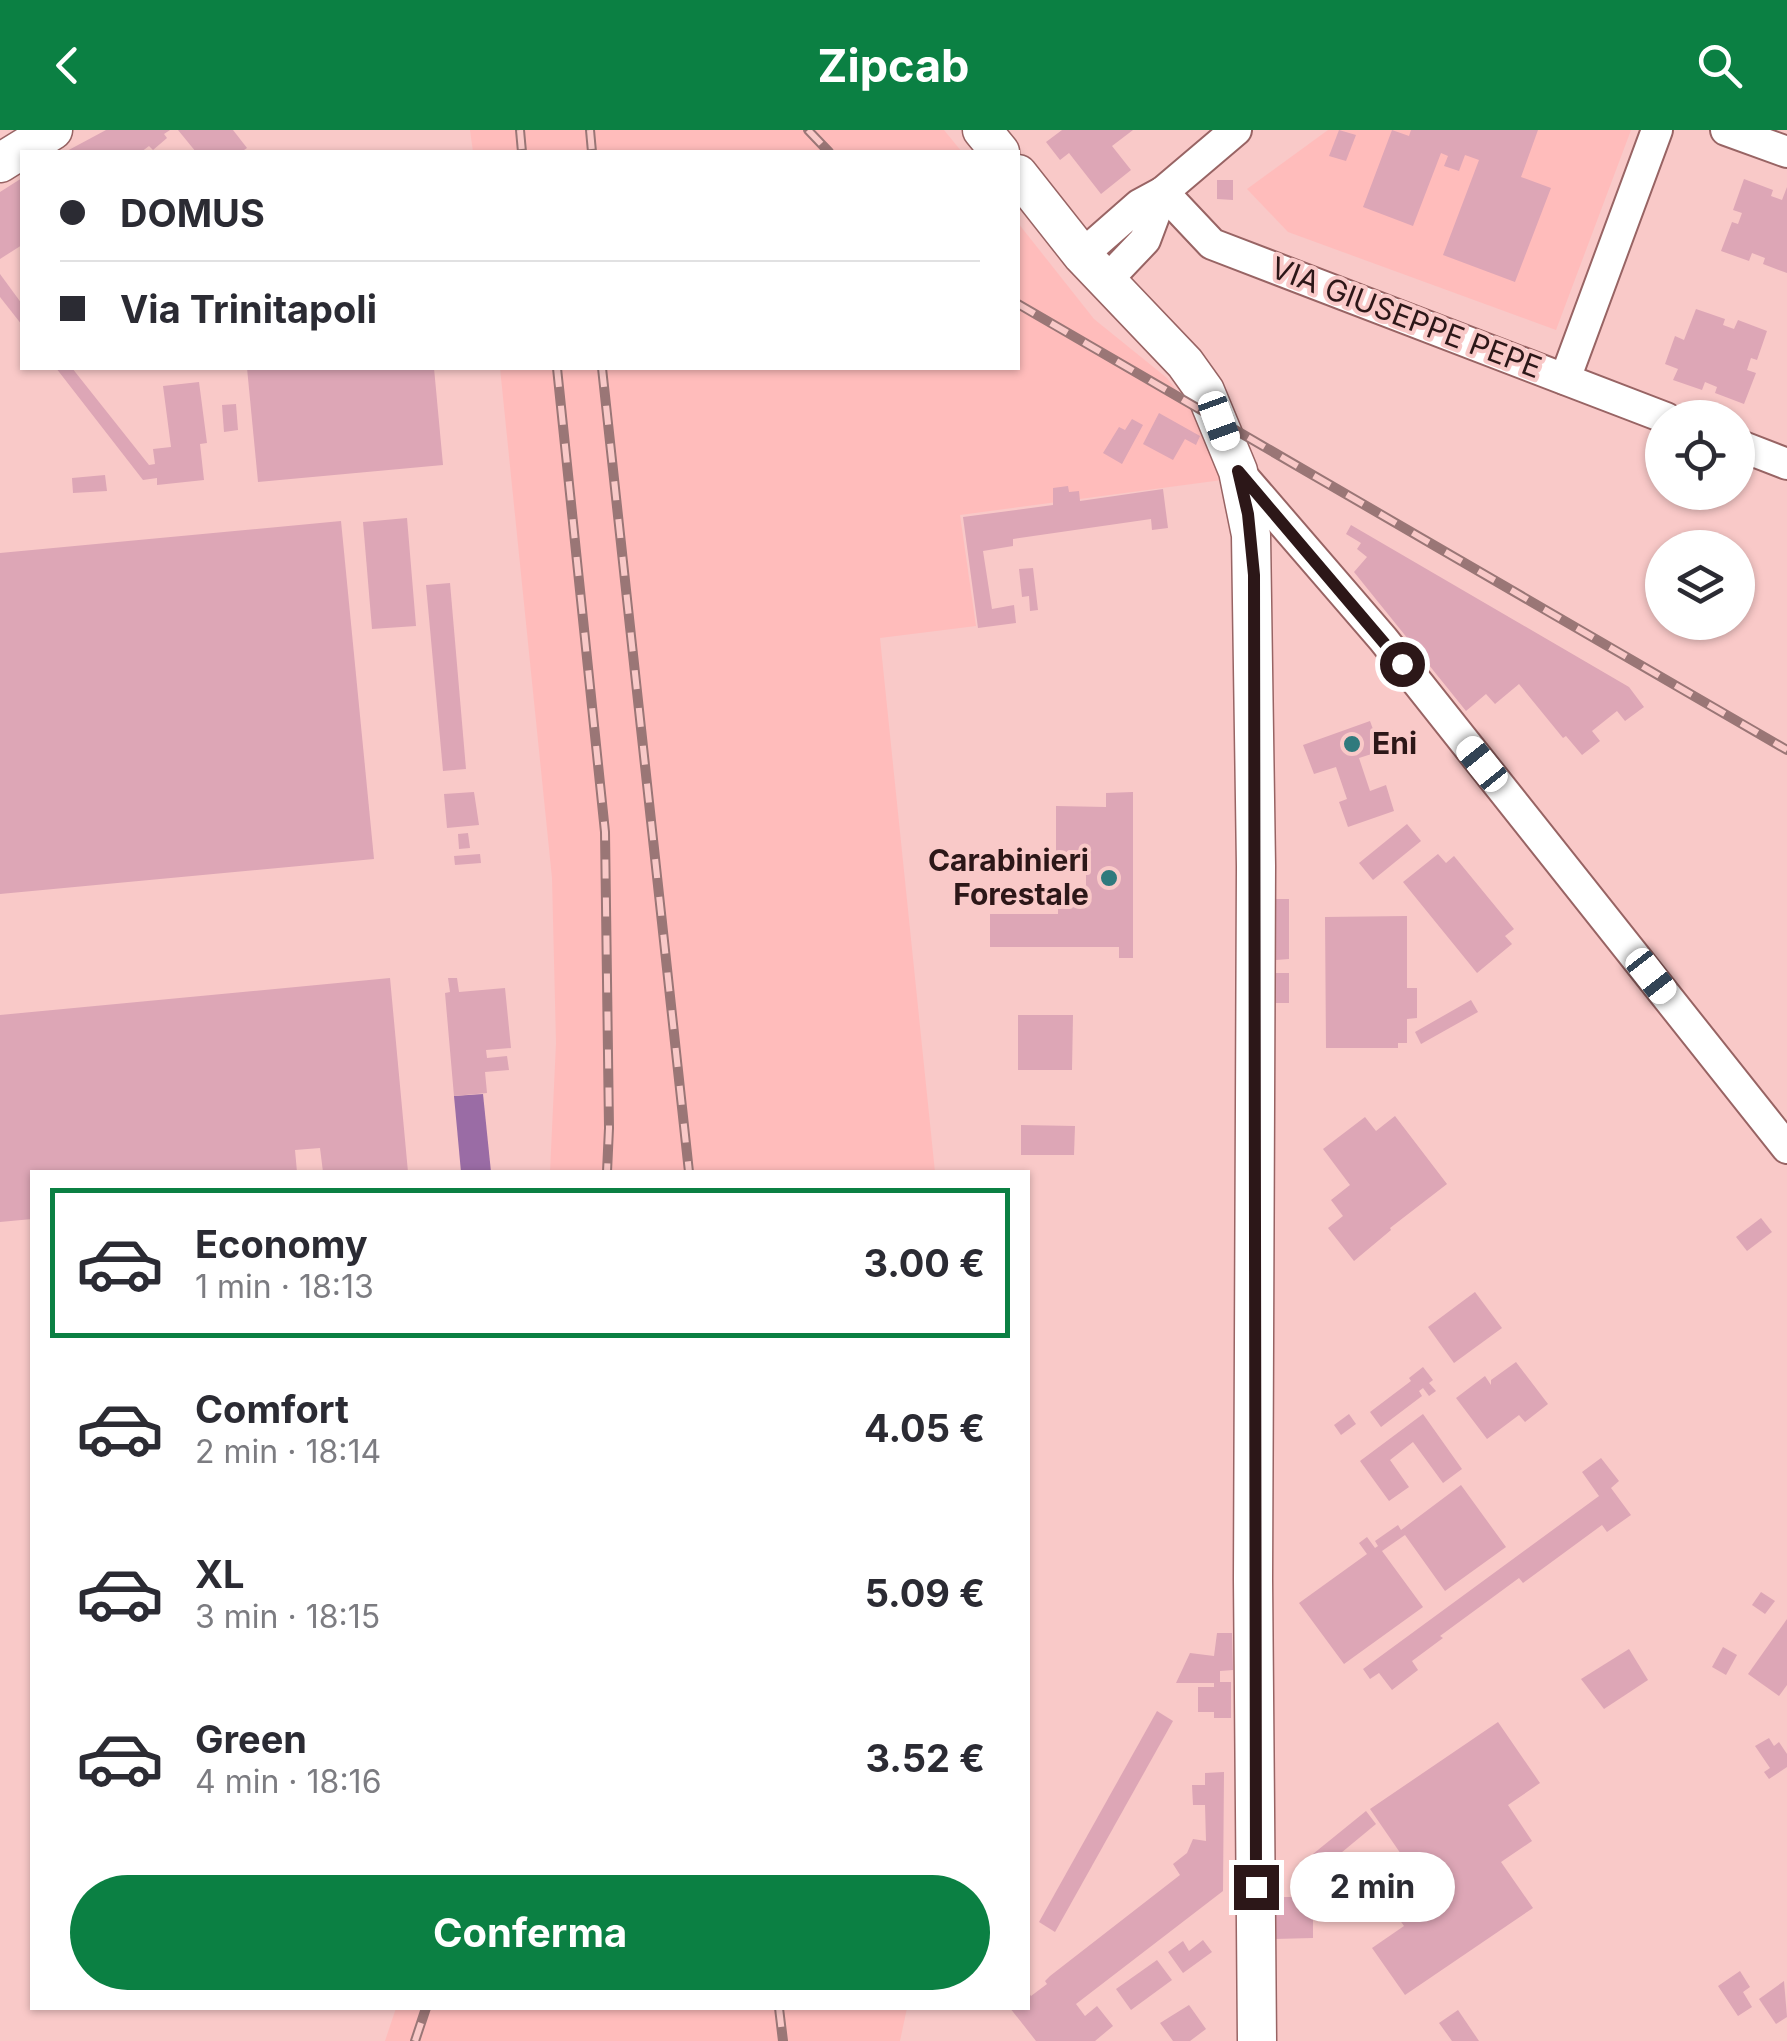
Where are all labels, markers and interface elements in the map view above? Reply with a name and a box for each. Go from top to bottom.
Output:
icon: back [40,38,95,93]
text: Zipcab [818,38,969,93]
icon: search [1692,38,1747,93]
text: DOMUS [120,190,265,236]
street label: VIA GIUSEPPE PEPE [1266,249,1547,385]
text: Via Trinitapoli [120,286,377,332]
car [1195,388,1243,454]
map controls [1645,400,1755,640]
button: locate [1645,400,1755,510]
button: layers [1645,530,1755,640]
route start [1380,642,1425,687]
place label: Eni [1372,725,1417,761]
car [1451,731,1513,797]
marker: Eni [1341,733,1363,755]
place label: Carabinieri Forestale [928,842,1089,912]
marker: Carabinieri Forestale [1098,867,1120,889]
car [1621,943,1681,1009]
icon: car [75,1218,165,1308]
text: Economy [195,1221,368,1267]
text: 3.00 € [863,1240,985,1286]
text: 1 min · 18:13 [195,1267,374,1306]
icon: car [75,1383,165,1473]
text: Comfort [195,1386,349,1432]
text: 4.05 € [864,1405,985,1451]
text: 2 min · 18:14 [195,1432,381,1471]
icon: car [75,1548,165,1638]
text: XL [195,1551,245,1597]
text: 5.09 € [865,1570,985,1616]
text: 3 min · 18:15 [195,1597,380,1636]
icon: car [75,1713,165,1803]
text: Green [195,1716,307,1762]
text: 3.52 € [866,1735,985,1781]
text: 4 min · 18:16 [195,1762,381,1801]
callout: 2 min [1291,1852,1456,1922]
route end [1234,1865,1279,1910]
text: 2 min [1330,1867,1415,1906]
button: Conferma [70,1875,990,1990]

